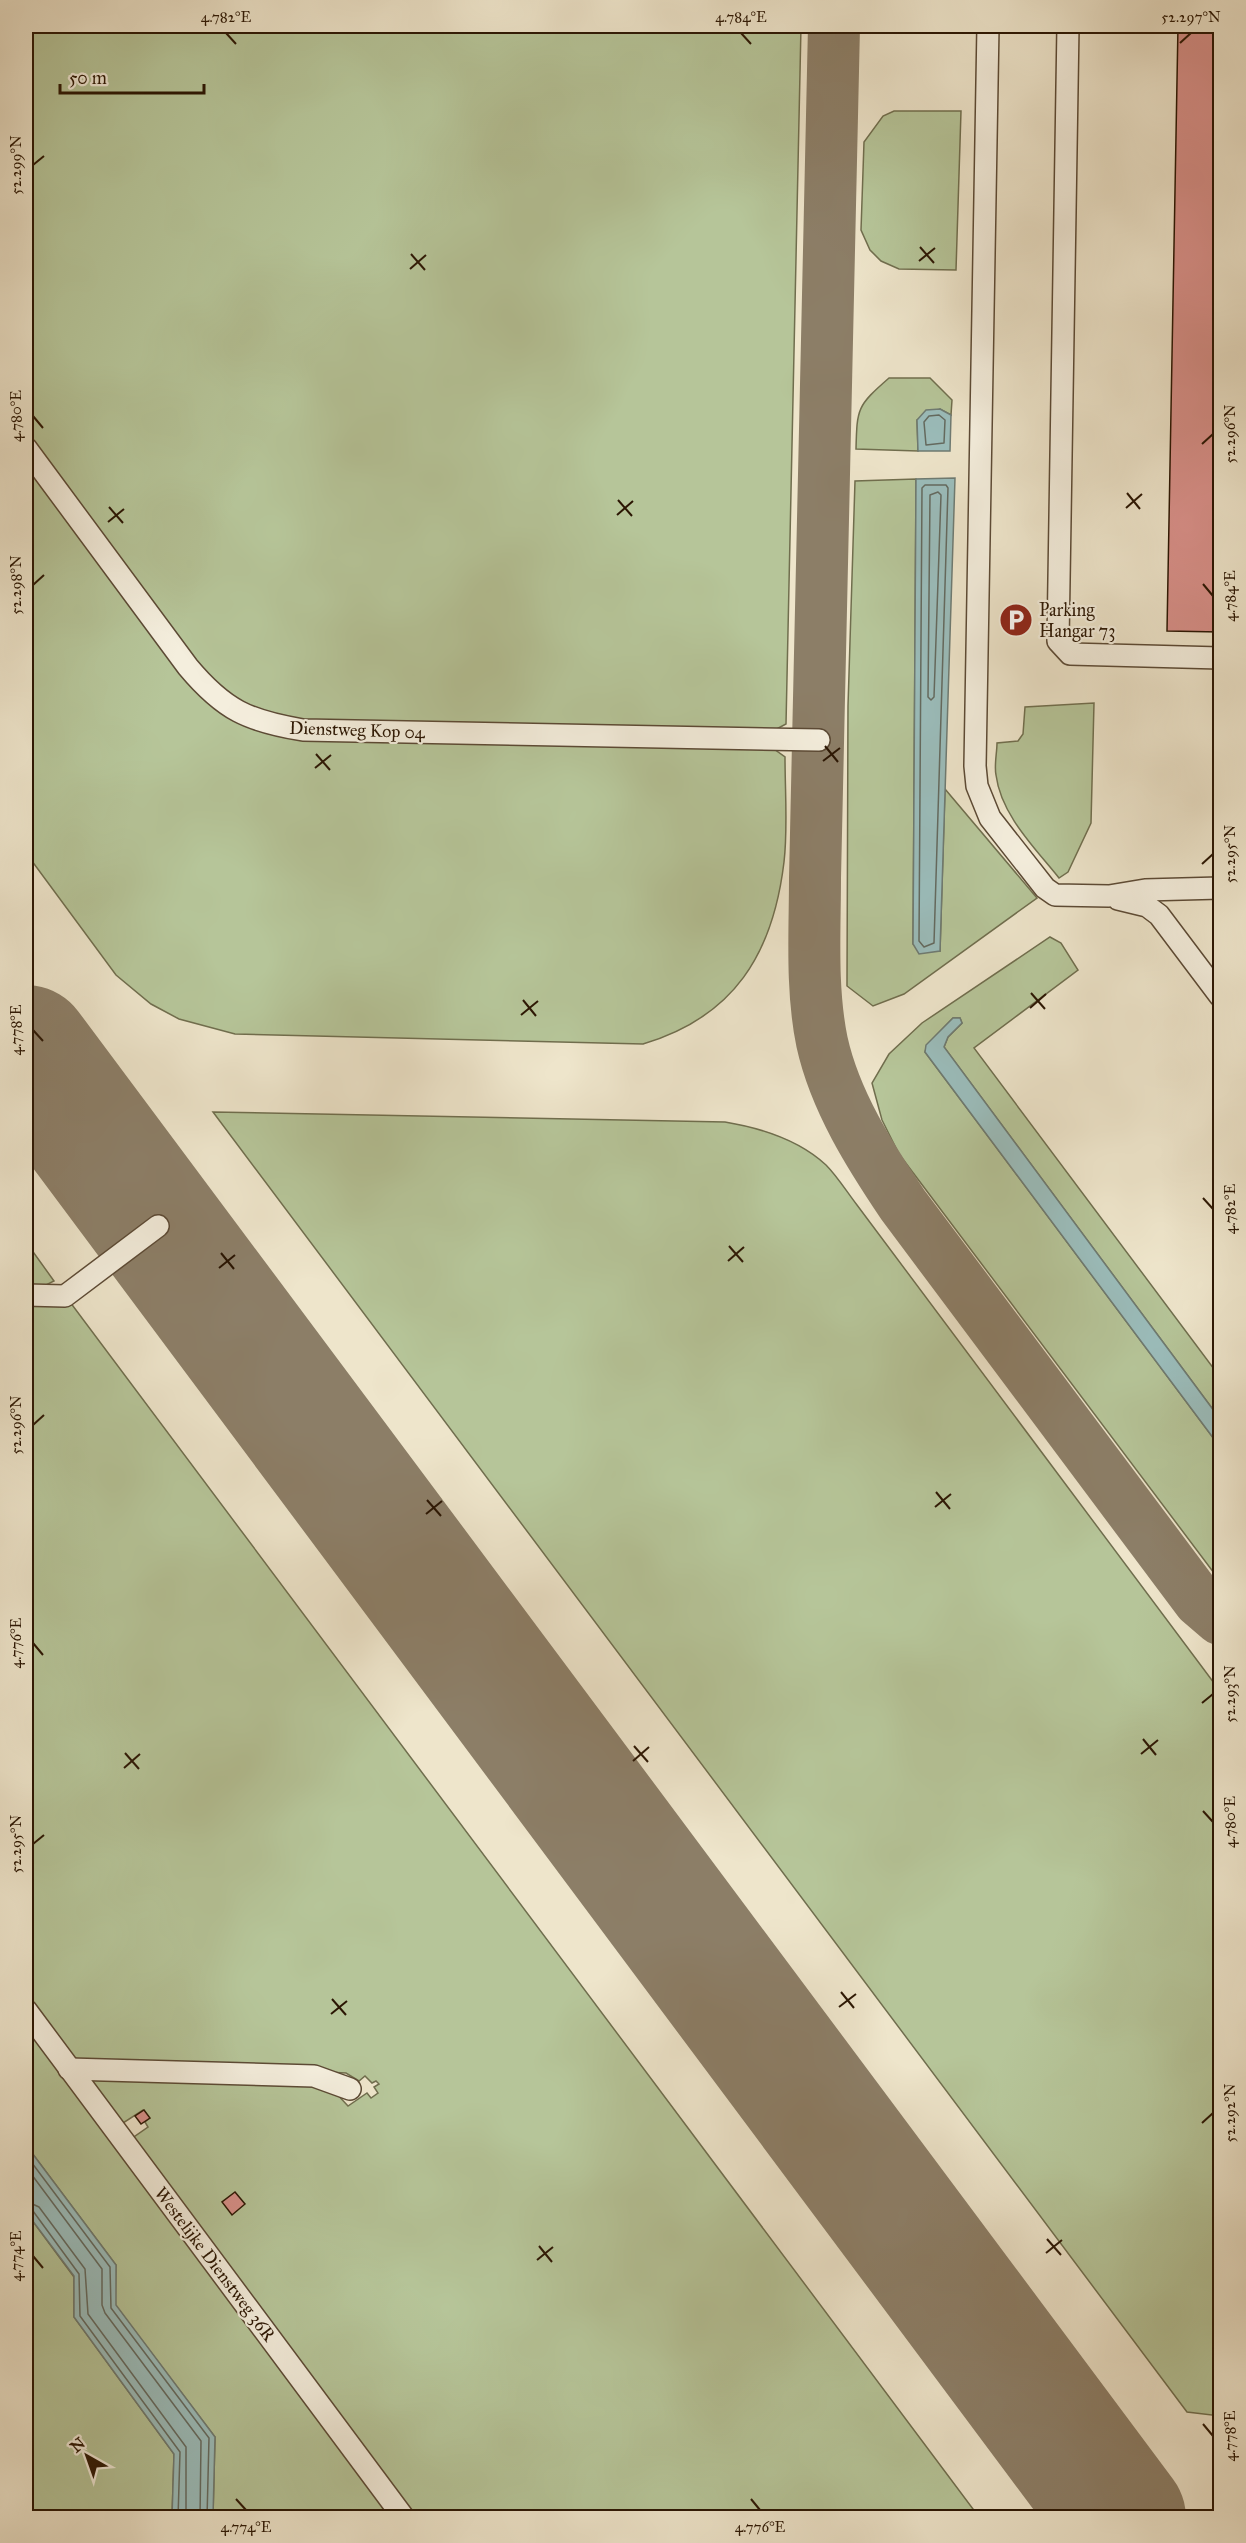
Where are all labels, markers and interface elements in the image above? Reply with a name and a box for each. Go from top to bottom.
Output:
text: 4.782°E [201,8,251,26]
text: 4.784°E [715,8,767,26]
text: 52.297°N [1161,8,1221,26]
scale bar [60,57,204,95]
text: 50 m [69,67,107,89]
text: 52.299°N [7,135,25,195]
text: 4.780°E [7,390,25,442]
text: 52.296°N [1221,404,1239,464]
text: 52.298°N [7,555,25,615]
text: 4.784°E [1221,570,1239,622]
place label: Parking Hangar 73 [1039,599,1115,643]
parking icon: Parking Hangar 73 [998,602,1034,638]
street label: Dienstweg Kop 04 [289,717,426,744]
text: 52.295°N [1221,825,1239,883]
text: 4.778°E [7,1004,25,1056]
text: 4.782°E [1221,1184,1239,1234]
text: 52.296°N [7,1395,25,1455]
text: 4.776°E [7,1617,25,1668]
text: 52.293°N [1221,1665,1239,1723]
text: 4.780°E [1221,1796,1239,1848]
text: 52.295°N [7,1815,25,1873]
text: 52.292°N [1221,2083,1239,2142]
street label: Westelijke Dienstweg 36R [149,2182,281,2347]
text: 4.774°E [7,2230,25,2282]
text: 4.778°E [1221,2410,1239,2462]
north arrow [57,2426,117,2486]
text: N [66,2433,89,2457]
text: 4.774°E [220,2518,272,2536]
text: 4.776°E [735,2518,786,2536]

